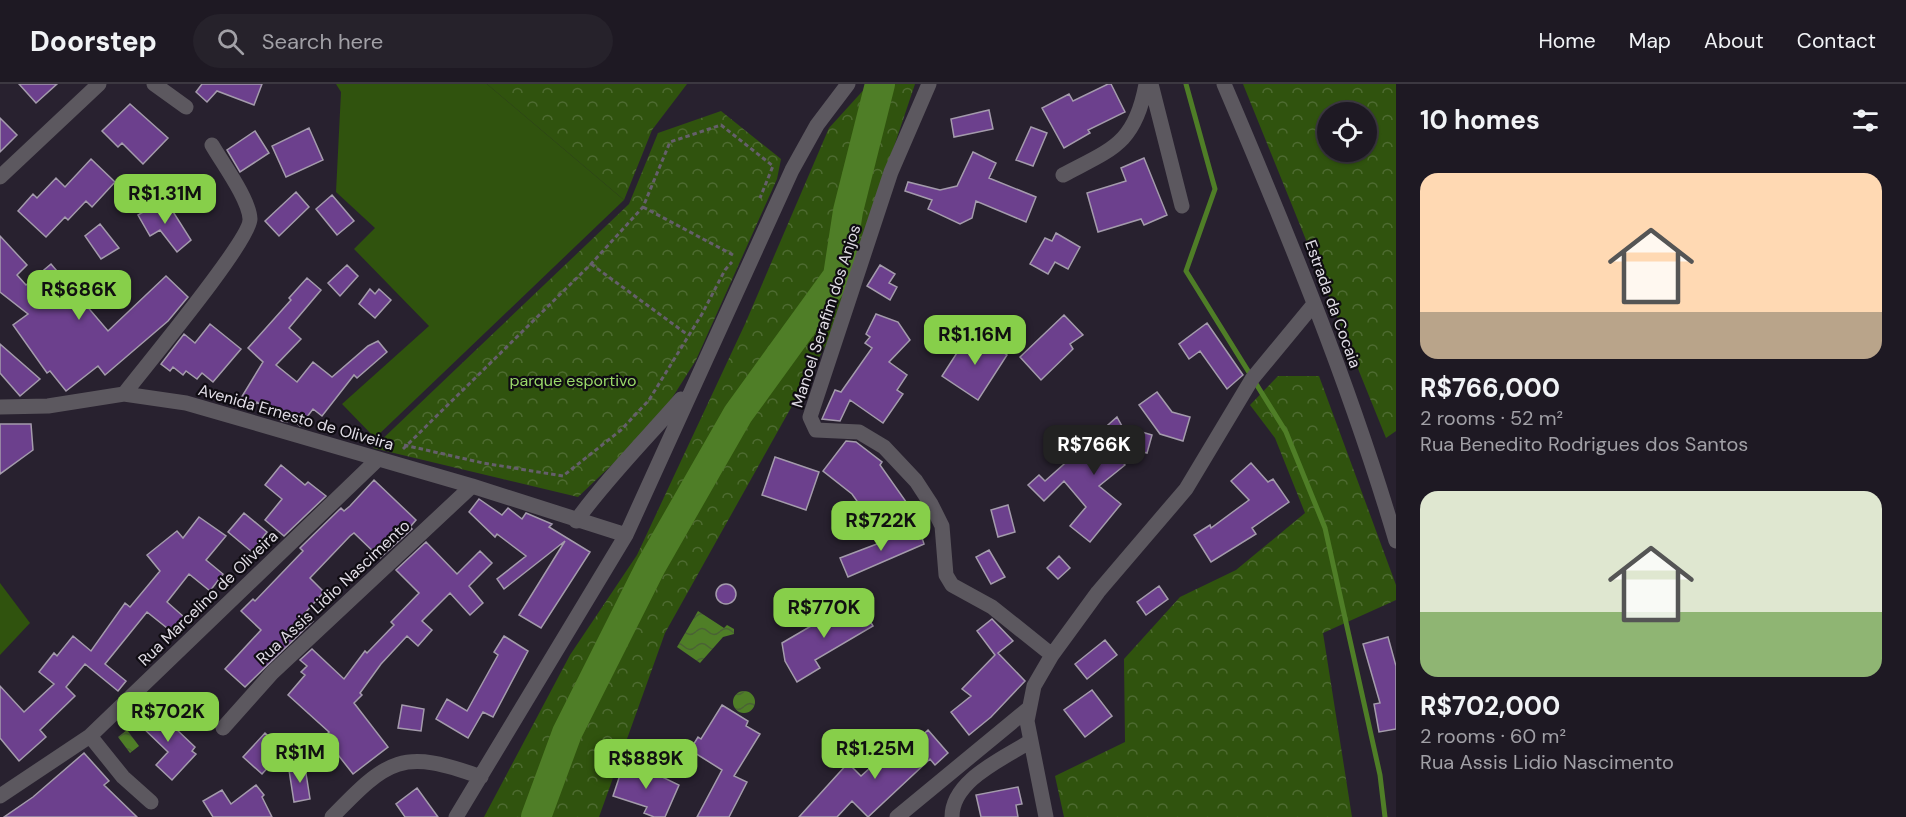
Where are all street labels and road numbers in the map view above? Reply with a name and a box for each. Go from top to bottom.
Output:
street label: Manoel Serafim dos Anjos [786,222,866,410]
street label: Estrada da Cocaia [1300,237,1366,371]
street label: Avenida Ernesto de Oliveira [196,379,396,455]
street label: Rua Assis Lidio Nascimento [252,515,414,669]
street label: Rua Marcelino de Oliveira [134,526,282,670]

